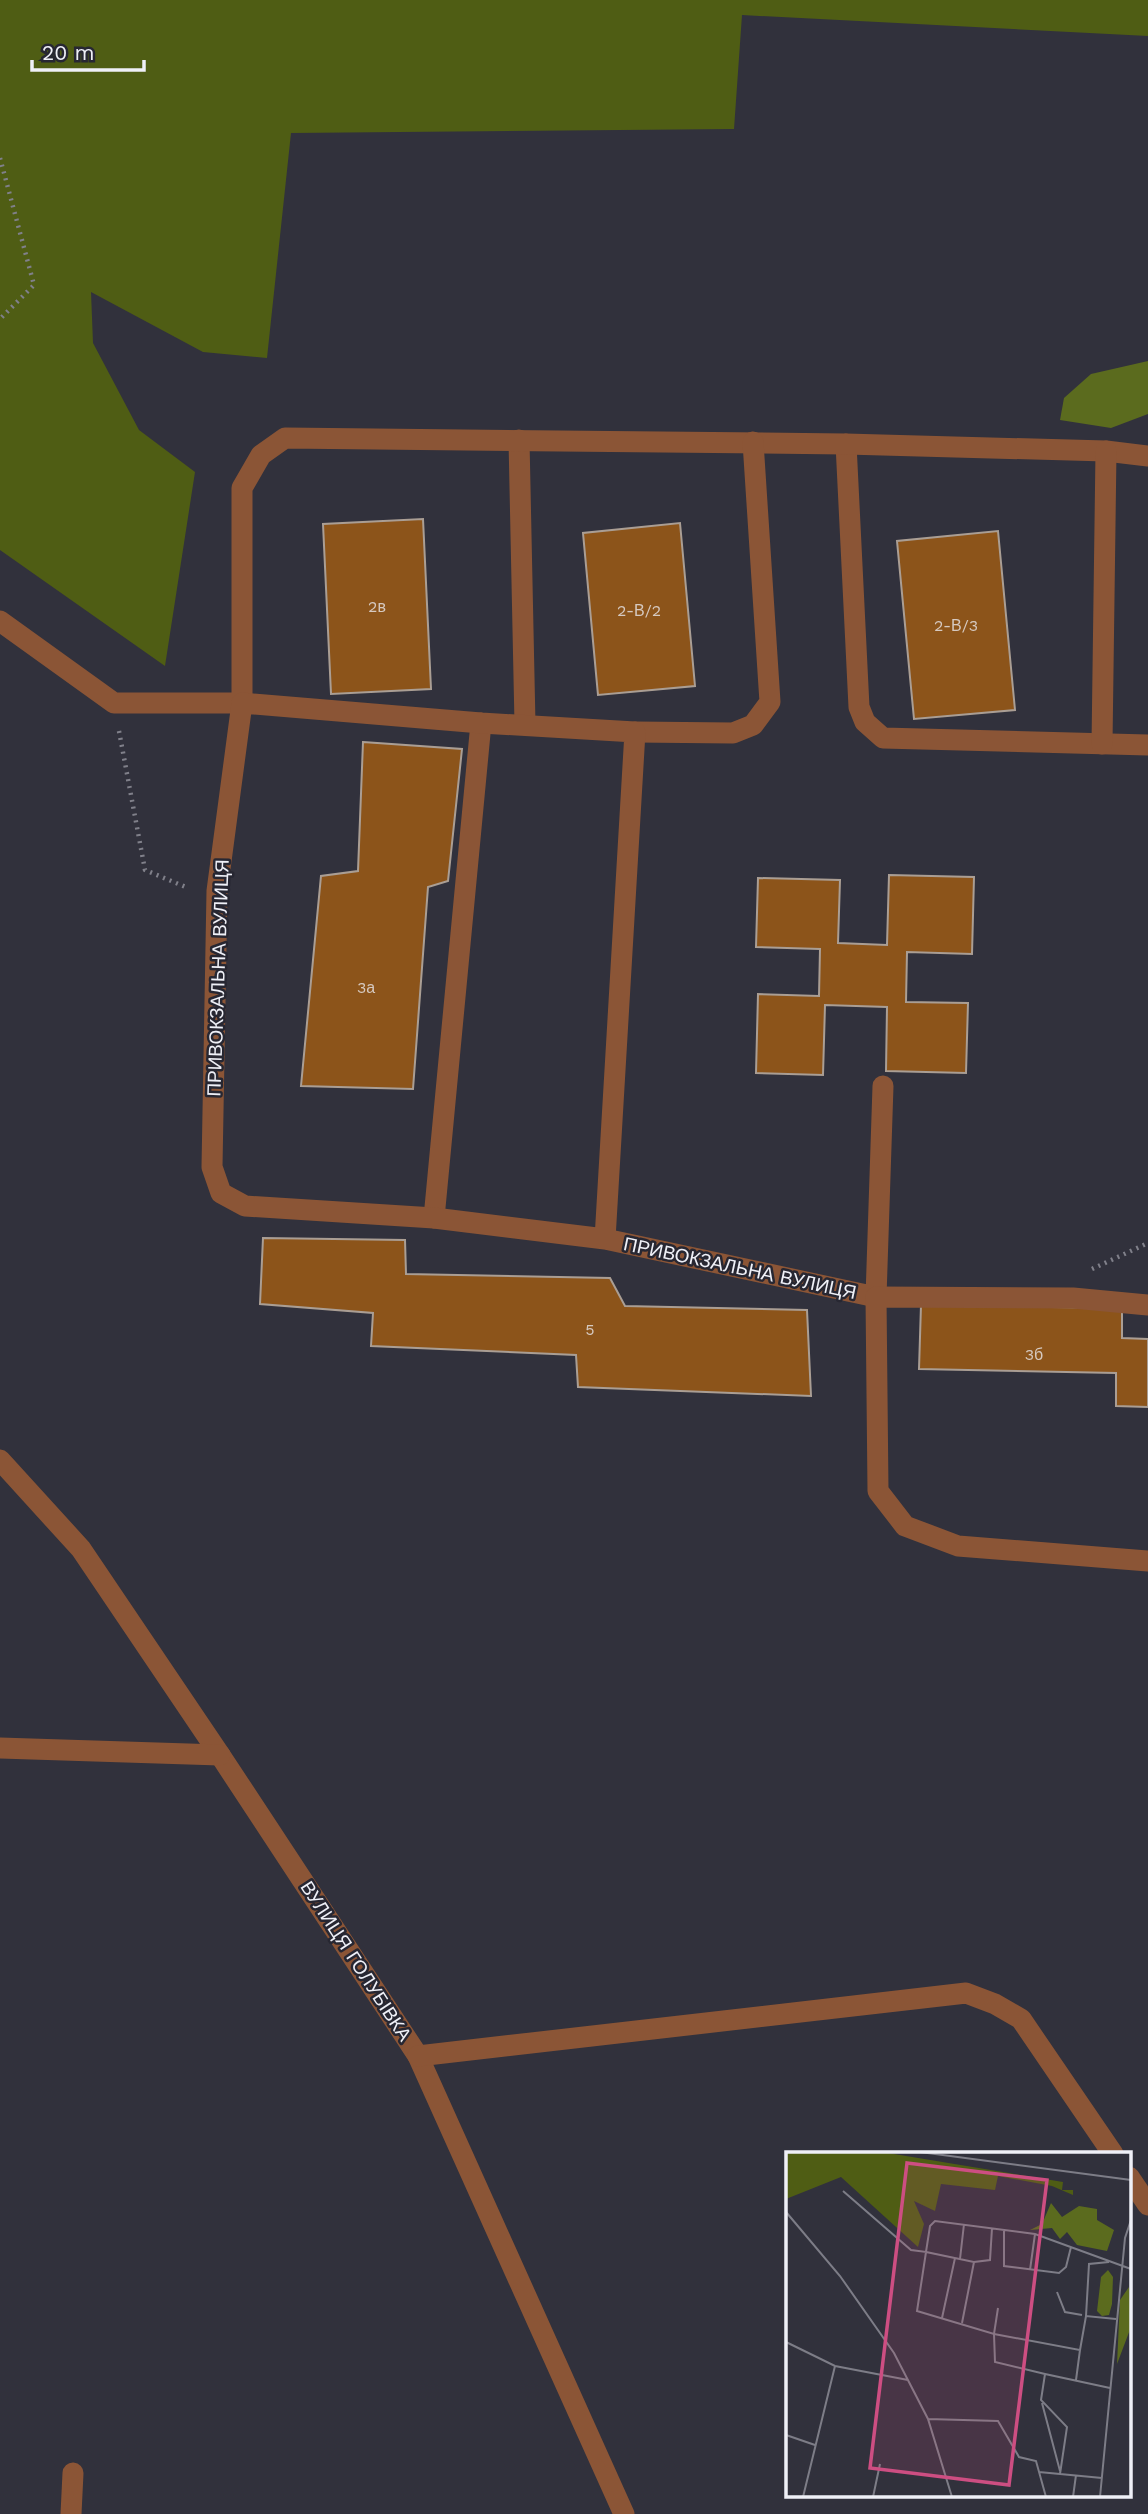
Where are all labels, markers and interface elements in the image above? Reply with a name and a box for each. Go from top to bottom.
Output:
scale bar [32,28,144,72]
text: 20 m [42,40,94,65]
house number: 2в [368,597,386,616]
house number: 2-В/2 [617,601,661,620]
house number: 2-В/3 [934,616,978,635]
street label: ПРИВОКЗАЛЬНА ВУЛИЦЯ [202,859,234,1097]
house number: 3а [357,978,375,997]
street label: ПРИВОКЗАЛЬНА ВУЛИЦЯ [621,1232,859,1304]
house number: 5 [585,1320,595,1339]
house number: 3б [1025,1345,1043,1364]
street label: ВУЛИЦЯ ГОЛУБІВКА [296,1877,417,2046]
inset map [786,2152,1130,2496]

